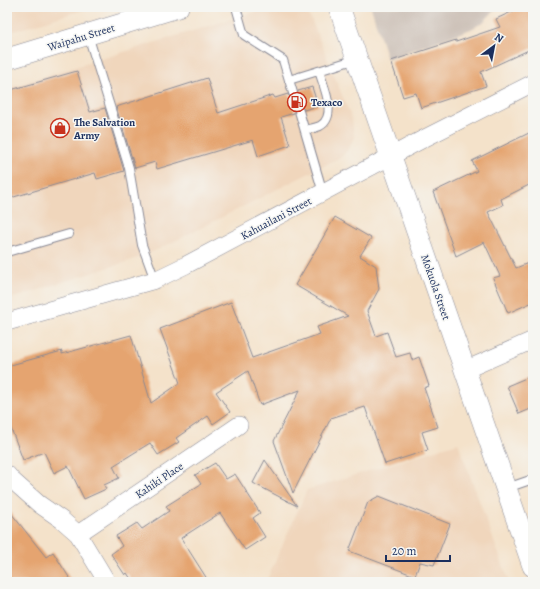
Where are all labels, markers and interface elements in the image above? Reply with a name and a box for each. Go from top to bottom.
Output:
street label: Waipahu Street [45,20,117,55]
north arrow [474,26,514,66]
text: N [492,29,506,46]
fuel station icon: Texaco [286,91,308,113]
place label: Texaco [311,95,343,110]
place label: The Salvation Army [73,115,135,143]
shop icon: The Salvation Army [49,117,71,139]
street label: Kahuailani Street [238,193,315,243]
street label: Mokuola Street [417,252,454,322]
street label: Kahiki Place [132,459,186,502]
scale bar [386,537,450,563]
text: 20 m [392,543,416,559]

